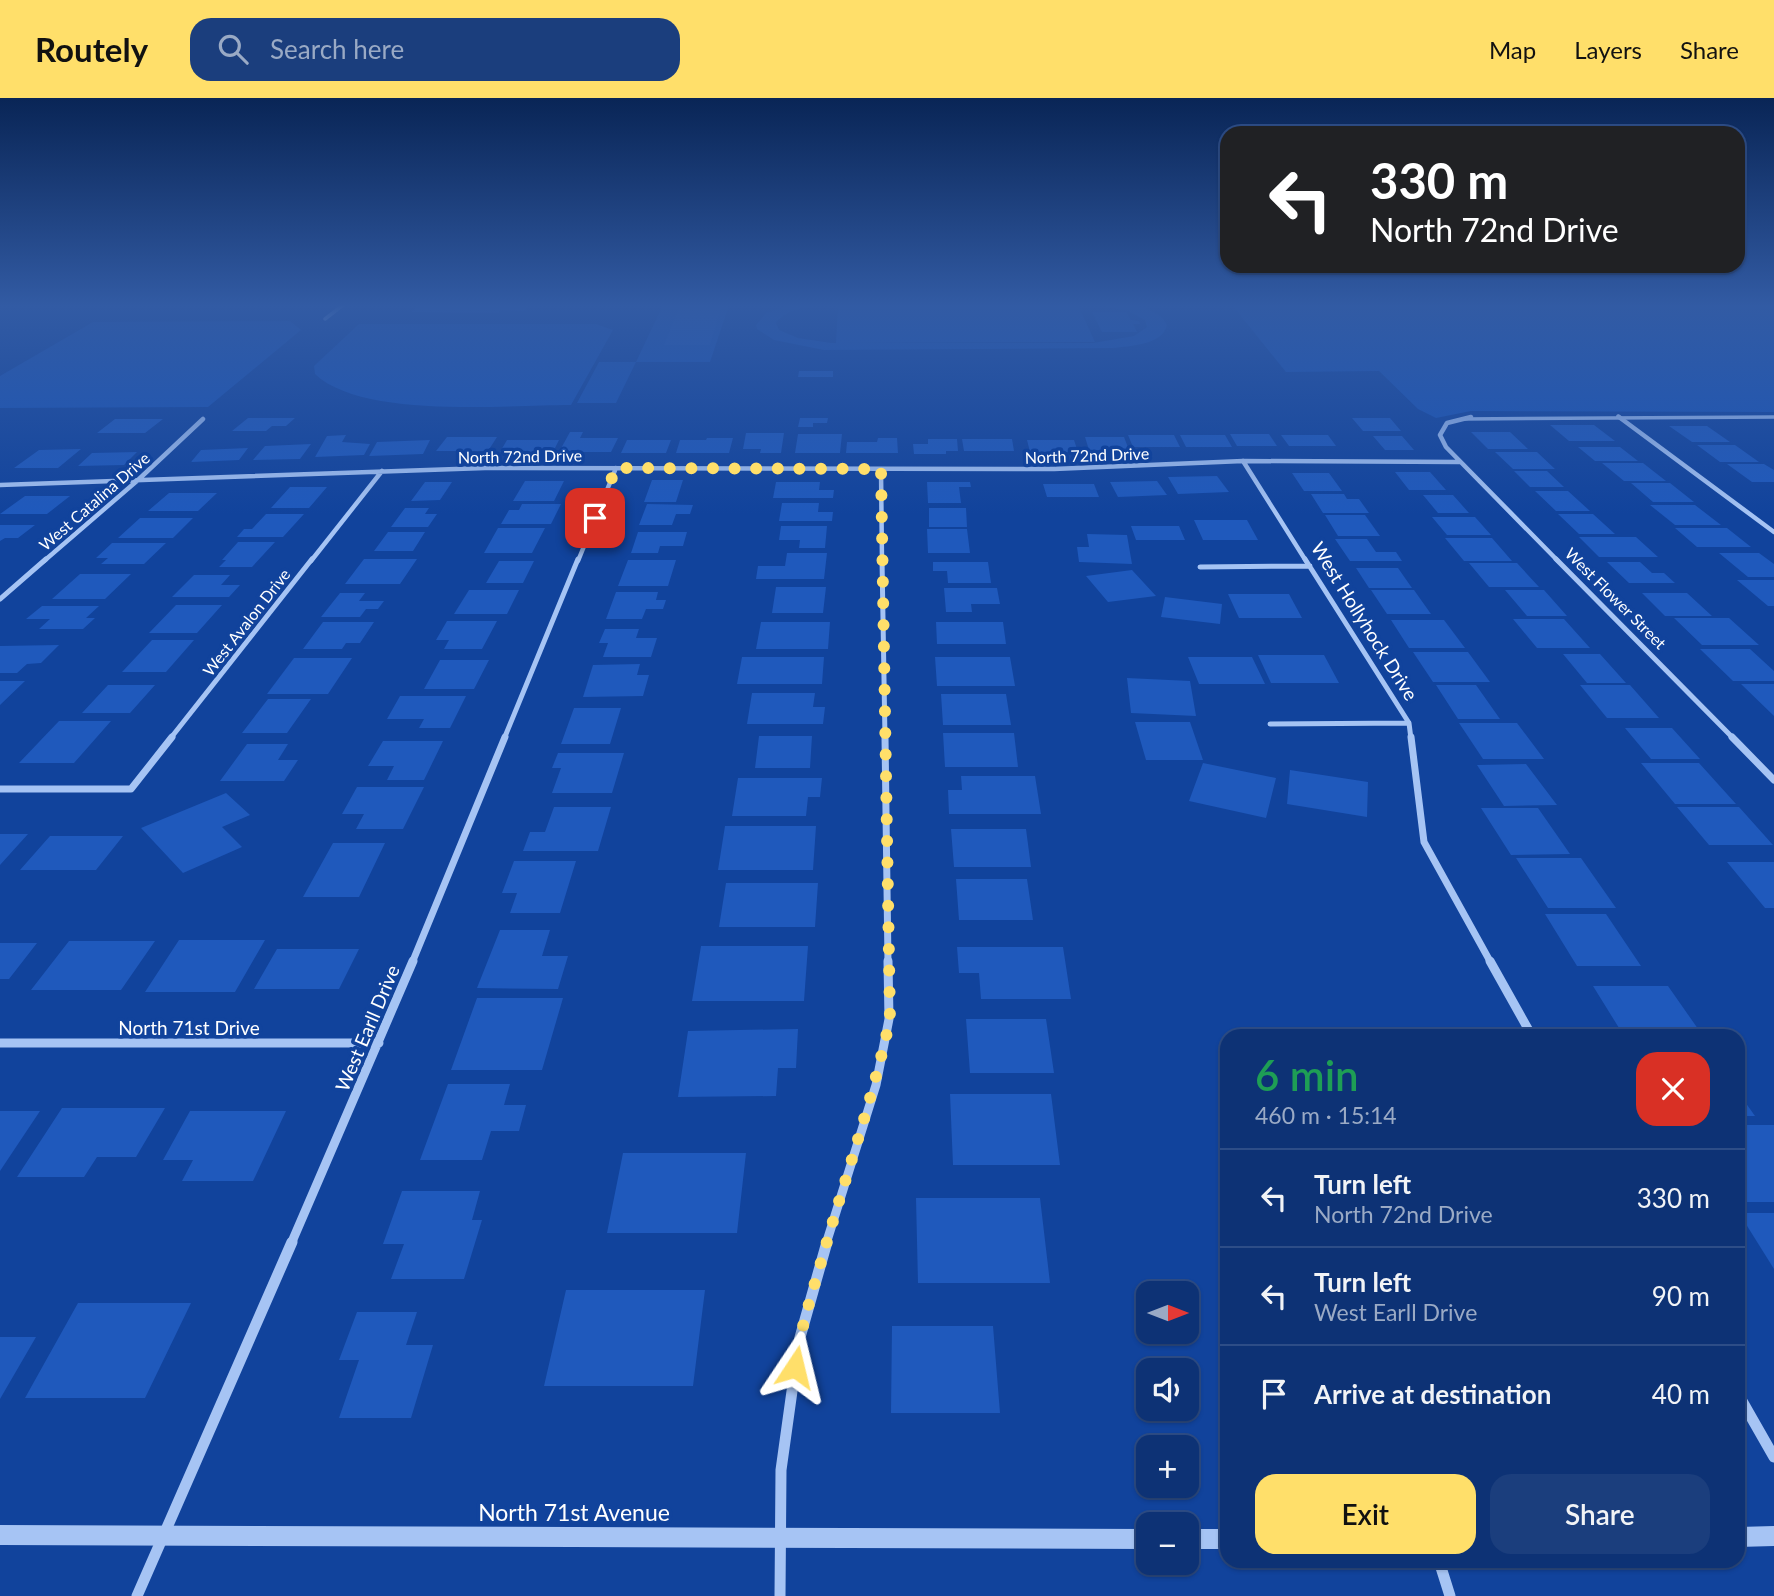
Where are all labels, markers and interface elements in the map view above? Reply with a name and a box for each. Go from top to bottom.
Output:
search box [190,18,680,81]
text: Routely [35,29,148,69]
icon: search [214,30,252,68]
text: Search here [270,33,404,65]
text: Map [1489,35,1536,64]
text: Layers [1574,35,1642,64]
text: Share [1680,35,1739,64]
text: 330 m [1370,151,1508,209]
icon: left [1255,154,1346,245]
text: North 72nd Drive [1370,210,1619,249]
street label: North 72nd Drive [1025,443,1149,467]
street label: North 72nd Drive [458,445,582,467]
street label: West Catalina Drive [35,448,153,554]
pin [565,488,625,548]
icon: arrive [576,499,614,537]
street label: West Hollyhock Drive [1307,538,1423,704]
street label: West Flower Street [1562,544,1671,653]
street label: West Avalon Drive [198,565,294,679]
street label: West Earll Drive [330,961,404,1095]
street label: North 71st Drive [118,1016,260,1039]
text: 6 min [1255,1050,1359,1100]
button: close [1636,1052,1710,1126]
text: 460 m · 15:14 [1255,1101,1397,1129]
text: Turn left [1314,1168,1411,1200]
icon: left [1255,1179,1293,1217]
text: 330 m [1637,1182,1710,1214]
text: North 72nd Drive [1314,1200,1493,1228]
text: Turn left [1314,1266,1411,1298]
icon: left [1255,1277,1293,1315]
text: 90 m [1652,1280,1710,1312]
north arrow [1136,1281,1199,1344]
map controls [1136,1281,1199,1575]
text: West Earll Drive [1314,1298,1477,1326]
position arrow [758,1330,832,1404]
button: sound [1136,1358,1199,1421]
icon: arrive [1255,1375,1293,1413]
text: Arrive at destination [1314,1378,1551,1410]
text: 40 m [1652,1378,1710,1410]
button: + [1136,1435,1199,1498]
button: Exit [1255,1474,1476,1554]
button: Share [1490,1474,1710,1554]
street label: North 71st Avenue [478,1498,670,1526]
button: − [1136,1512,1199,1575]

